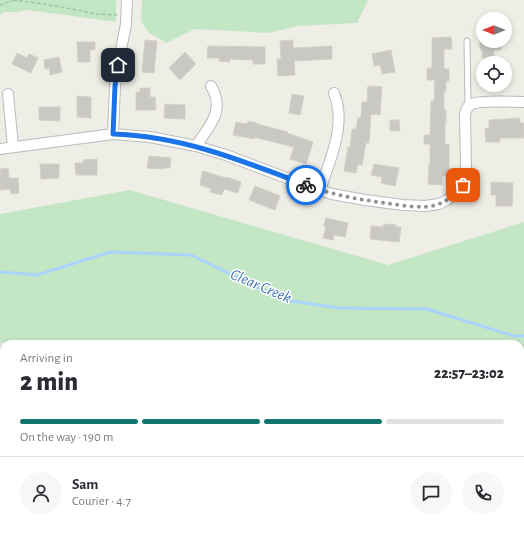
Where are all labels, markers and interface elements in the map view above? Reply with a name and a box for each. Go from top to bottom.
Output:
north arrow [476,12,512,48]
map controls [476,12,512,92]
pin [101,48,135,82]
icon: home [107,54,129,76]
button: locate [476,56,512,92]
courier [286,165,326,205]
pin [446,168,480,202]
icon: bike [295,174,317,196]
icon: bag [452,174,474,196]
water label: Clear Creek [228,266,294,306]
text: Arriving in [20,352,73,365]
text: 22:57–23:02 [434,366,504,381]
text: 2 min [20,369,78,395]
text: On the way · 190 m [20,431,113,444]
button: person [20,472,62,514]
button: chat [410,472,452,514]
button: phone [462,472,504,514]
text: Sam [72,477,98,492]
text: Courier · 4.7 [72,495,131,508]

